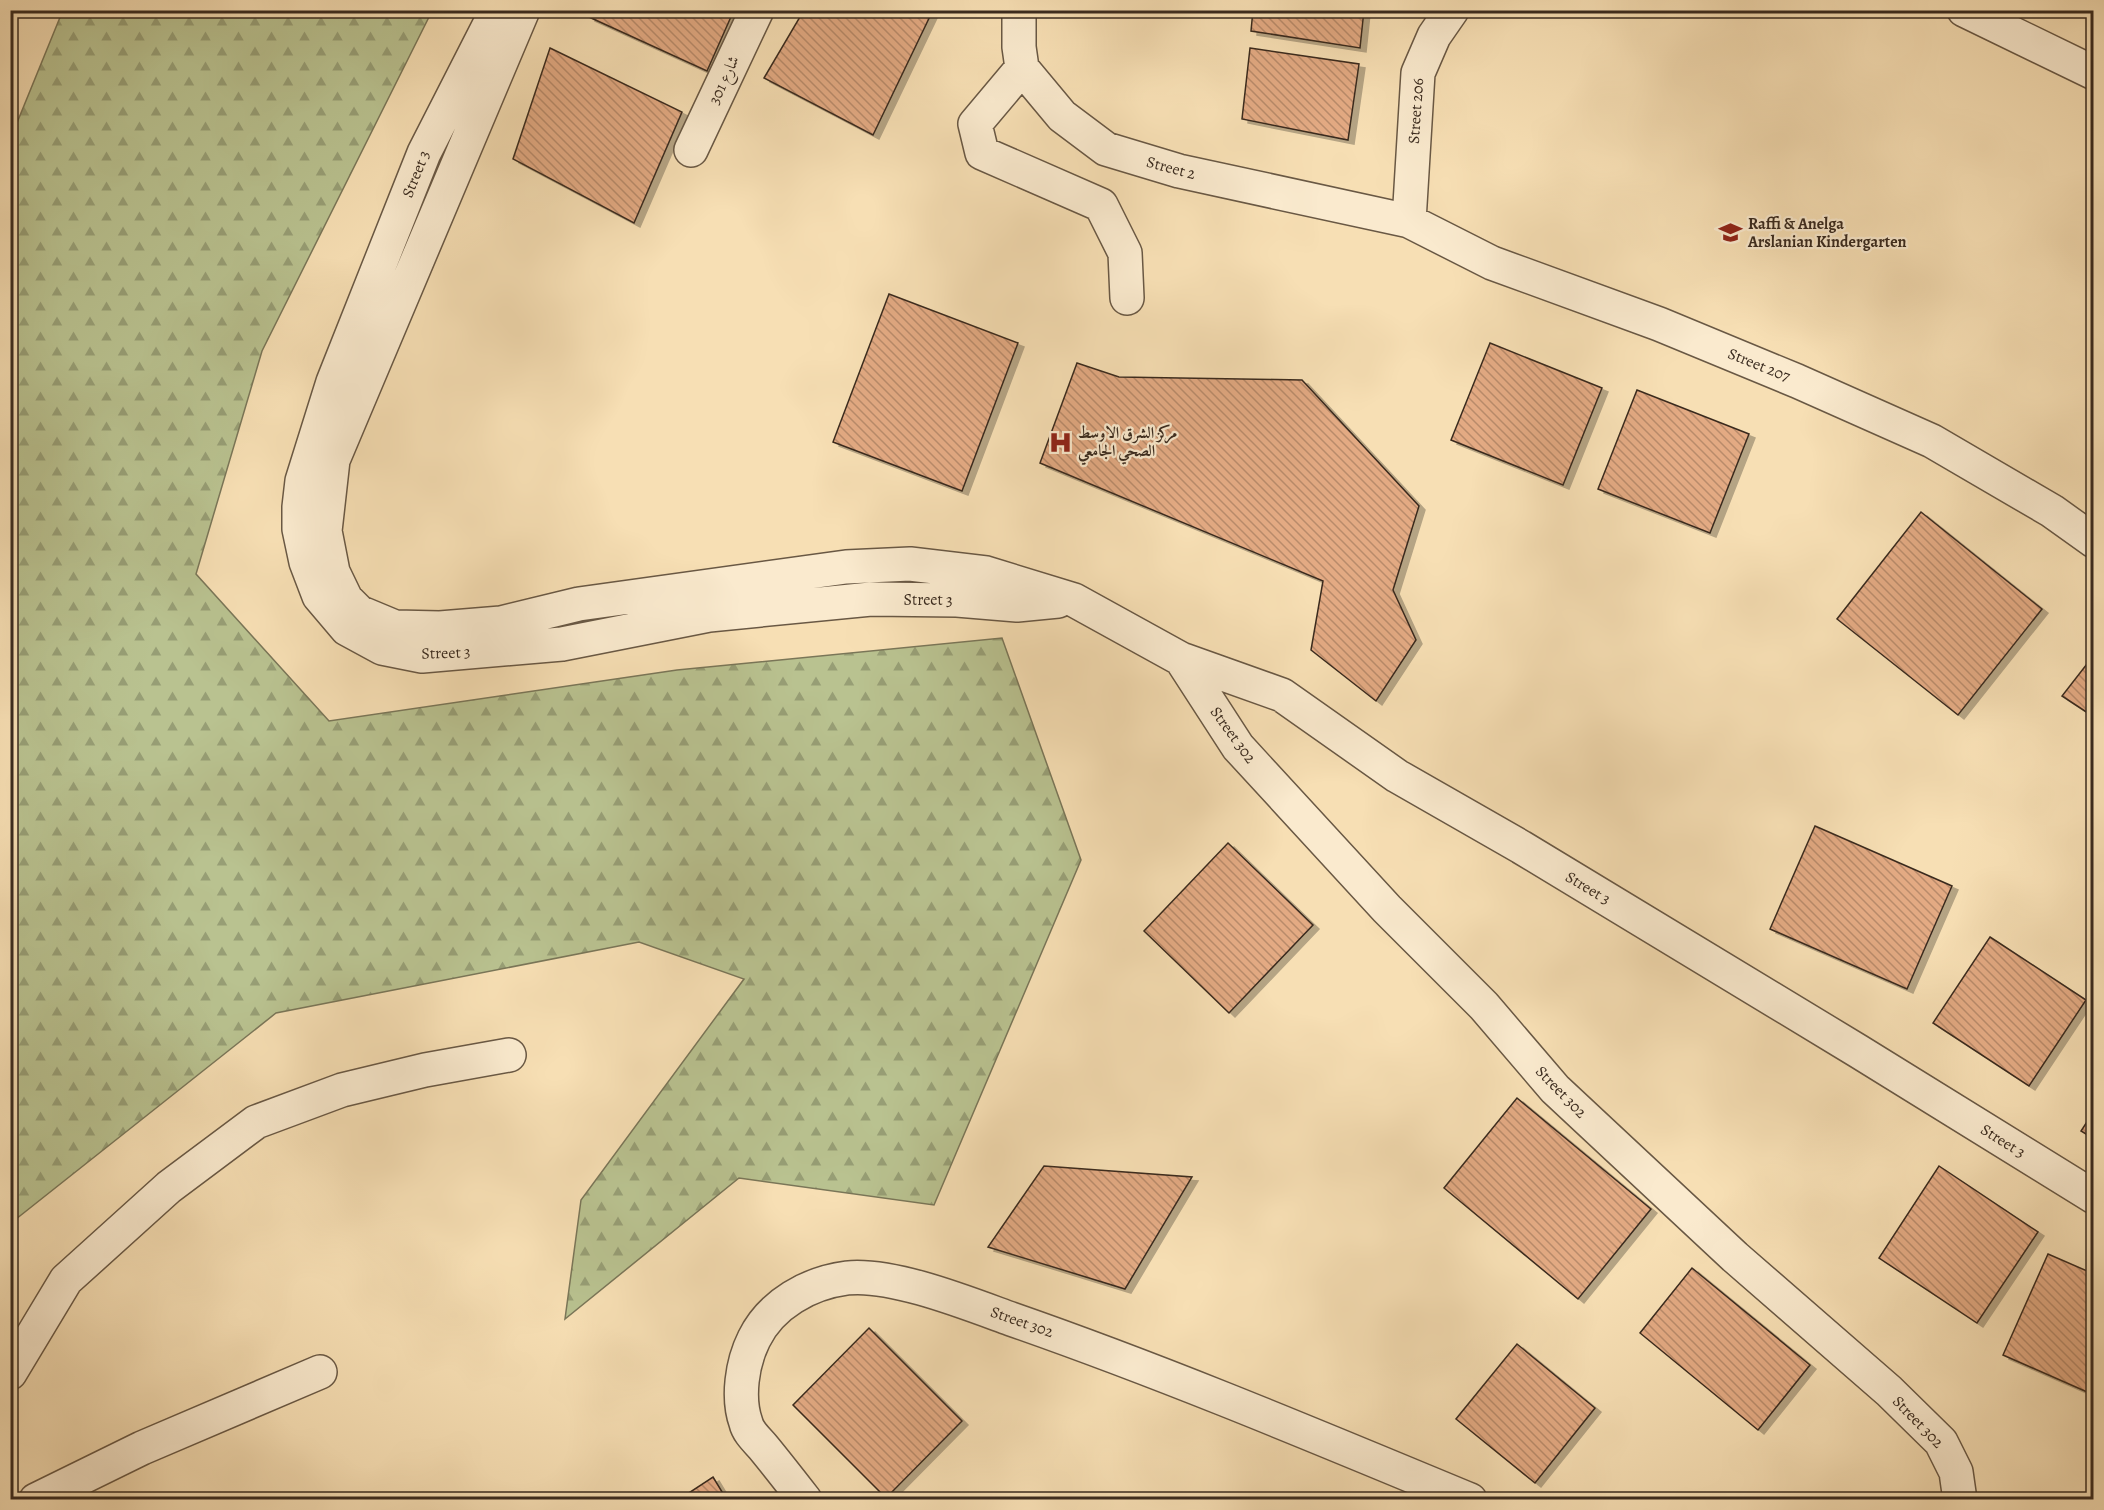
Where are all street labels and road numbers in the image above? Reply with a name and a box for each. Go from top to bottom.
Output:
street label: شارع 301 [703,52,747,109]
street label: Street 206 [1403,77,1429,145]
street label: Street 3 [397,147,435,201]
street label: Street 2 [1144,151,1198,185]
street label: Street 207 [1725,343,1794,388]
street label: Street 3 [903,589,953,611]
street label: Street 3 [421,641,471,665]
street label: Street 302 [1205,702,1261,768]
street label: Street 3 [1561,866,1615,910]
street label: Street 302 [1530,1061,1592,1123]
street label: Street 3 [1976,1119,2030,1163]
street label: Street 302 [988,1301,1057,1343]
street label: Street 302 [1887,1391,1949,1453]

